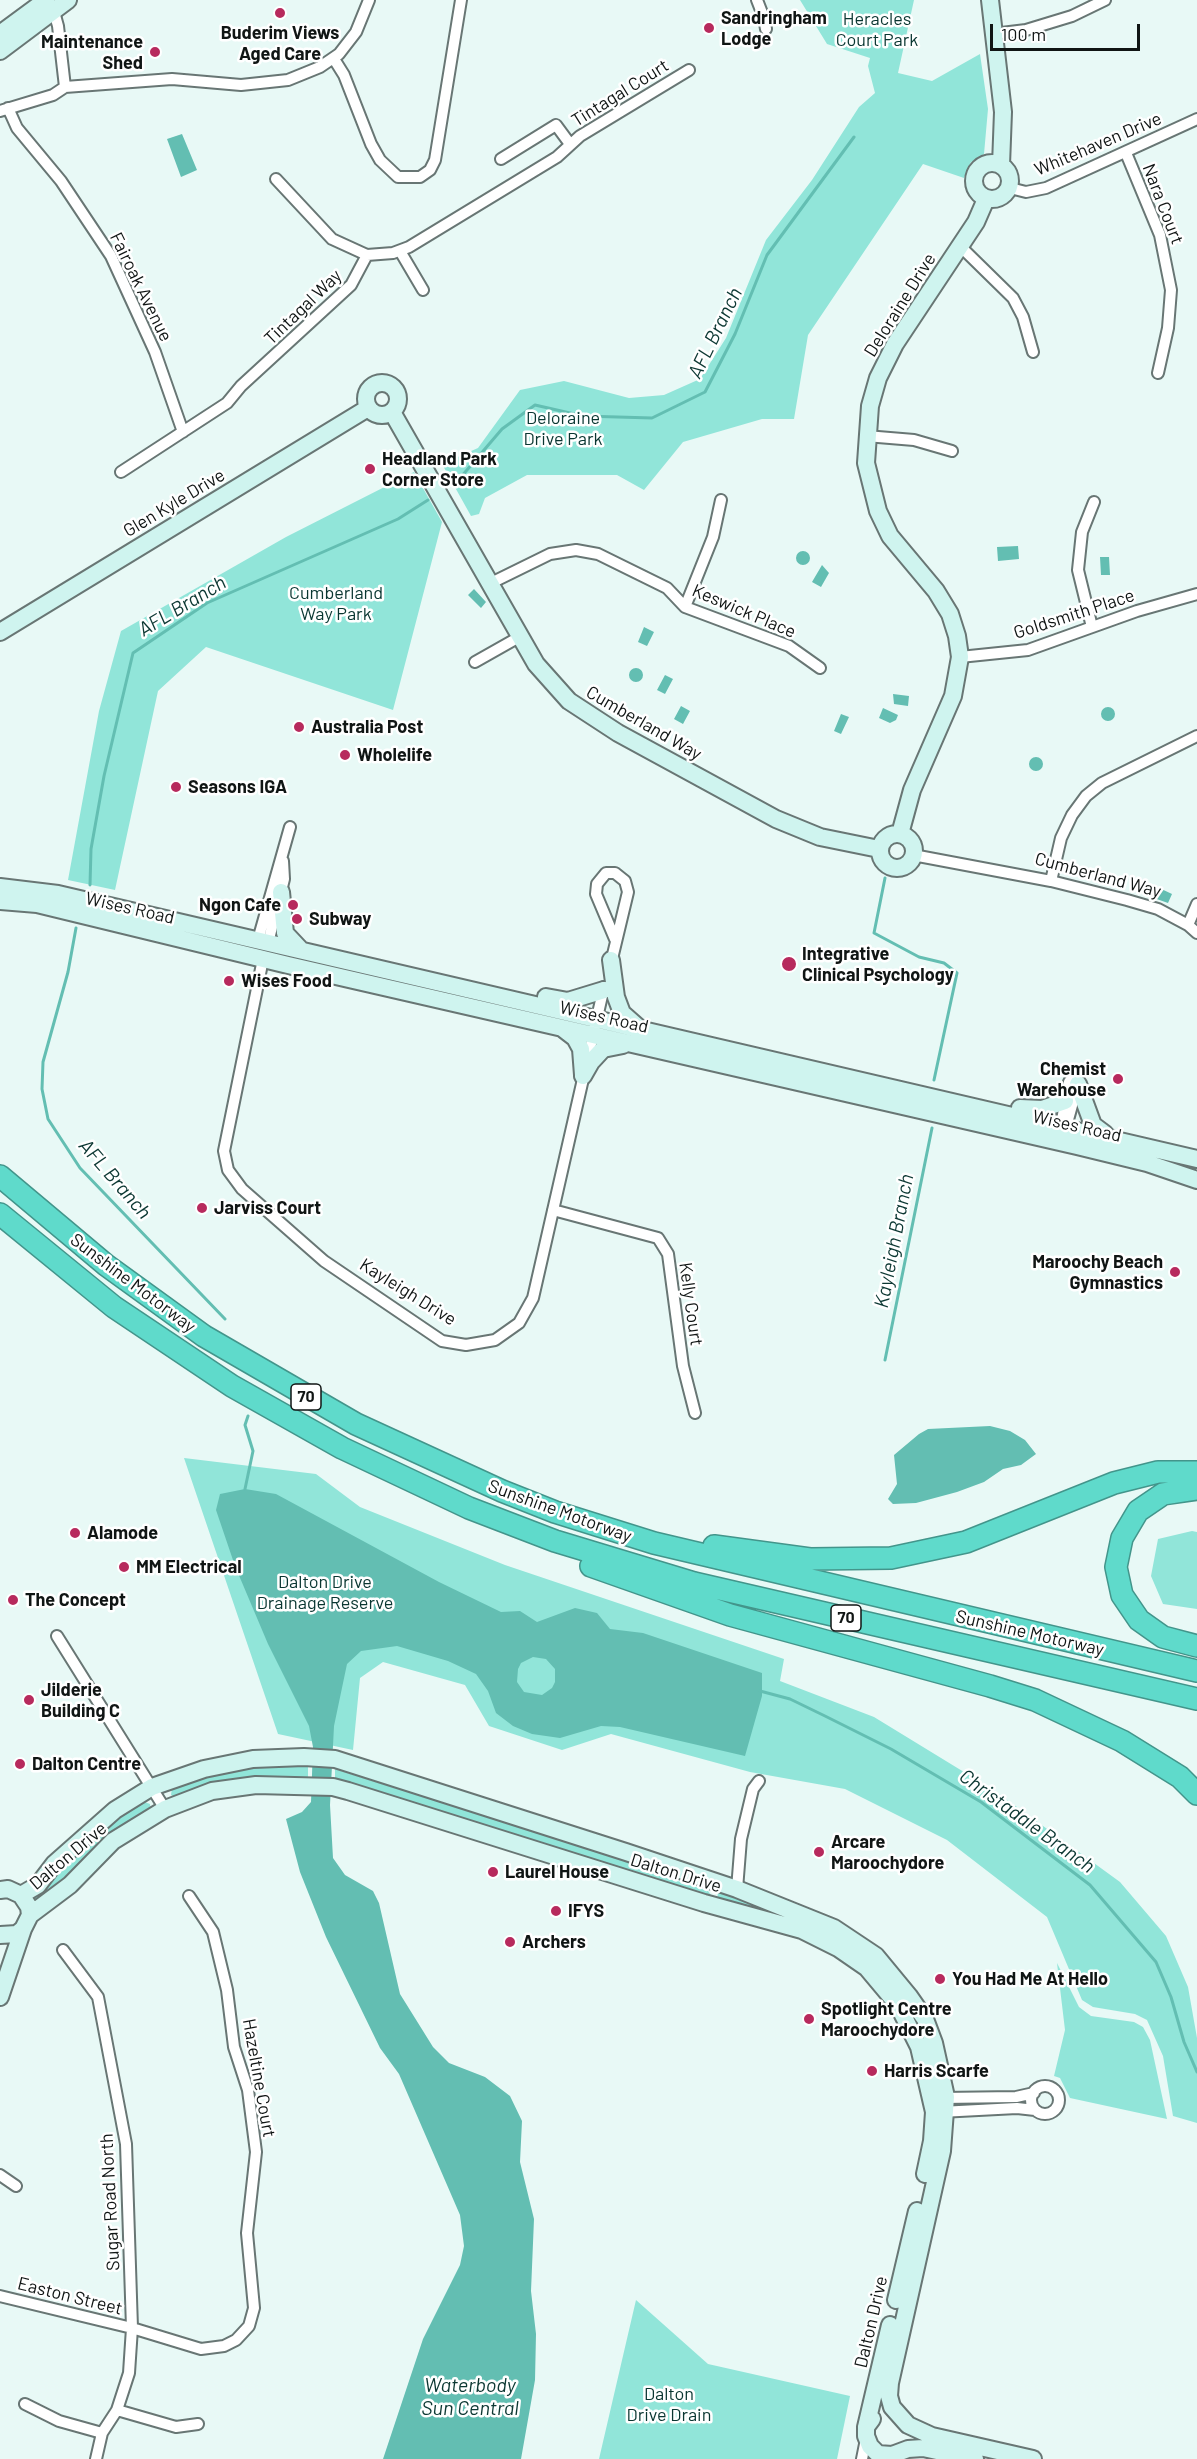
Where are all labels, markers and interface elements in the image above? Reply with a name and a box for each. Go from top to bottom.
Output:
marker: Buderim Views Aged Care [273,6,287,20]
place label: Sandringham Lodge [721,7,827,50]
park label: Heracles Court Park [836,8,918,50]
scale bar [993,12,1143,50]
marker: Sandringham Lodge [702,21,716,35]
place label: Buderim Views Aged Care [221,22,339,64]
text: 100 m [1001,23,1046,45]
place label: Maintenance Shed [41,31,143,74]
marker: Maintenance Shed [148,45,162,59]
street label: Tintagal Court [567,55,673,131]
street label: Whitehaven Drive [1031,107,1165,181]
street label: Nara Court [1138,161,1188,247]
street label: Fairoak Avenue [105,229,177,345]
street label: Deloraine Drive [860,249,940,361]
street label: Tintagal Way [260,265,346,349]
water label: AFL Branch [683,284,747,382]
park label: Deloraine Drive Park [523,407,603,450]
place label: Headland Park Corner Store [382,448,497,490]
marker: Headland Park Corner Store [363,462,377,476]
street label: Glen Kyle Drive [119,464,229,542]
water label: AFL Branch [134,570,230,642]
street label: Keswick Place [689,579,799,643]
park label: Cumberland Way Park [289,582,383,624]
street label: Goldsmith Place [1011,584,1137,644]
street label: Cumberland Way [582,681,706,765]
place label: Australia Post [311,716,423,738]
marker: Australia Post [292,720,306,734]
place label: Wholelife [357,744,432,766]
marker: Wholelife [338,748,352,762]
place label: Seasons IGA [188,776,287,798]
marker: Seasons IGA [169,780,183,794]
street label: Cumberland Way [1032,848,1164,902]
street label: Wises Road [83,887,177,929]
place label: Ngon Cafe [199,894,281,916]
marker: Ngon Cafe [286,898,300,912]
place label: Subway [309,908,371,930]
marker: Subway [290,912,304,926]
place label: Integrative Clinical Psychology [802,943,954,986]
marker: Integrative Clinical Psychology [780,955,798,973]
place label: Wises Food [241,970,332,992]
marker: Wises Food [222,974,236,988]
street label: Wises Road [557,996,651,1038]
place label: Chemist Warehouse [1017,1058,1106,1100]
marker: Chemist Warehouse [1111,1072,1125,1086]
street label: Wises Road [1030,1105,1124,1147]
water label: AFL Branch [74,1134,156,1224]
water label: Kayleigh Branch [869,1172,919,1310]
place label: Jarviss Court [214,1197,321,1219]
marker: Jarviss Court [195,1201,209,1215]
street label: Sunshine Motorway [66,1229,200,1337]
place label: Maroochy Beach Gymnastics [1032,1251,1163,1294]
street label: Kayleigh Drive [356,1254,460,1330]
street label: Kelly Court [674,1261,708,1347]
marker: Maroochy Beach Gymnastics [1168,1265,1182,1279]
road number: 70 [291,1384,321,1410]
street label: Sunshine Motorway [485,1475,635,1547]
place label: Alamode [87,1522,158,1544]
marker: Alamode [68,1526,82,1540]
place label: MM Electrical [136,1556,242,1578]
marker: MM Electrical [117,1560,131,1574]
park label: Dalton Drive Drainage Reserve [257,1571,393,1614]
place label: The Concept [25,1589,126,1611]
marker: The Concept [6,1593,20,1607]
road number: 70 [831,1605,861,1631]
street label: Sunshine Motorway [954,1605,1106,1661]
place label: Jilderie Building C [41,1679,120,1722]
marker: Jilderie Building C [22,1693,36,1707]
place label: Dalton Centre [32,1753,141,1775]
marker: Dalton Centre [13,1757,27,1771]
water label: Christadale Branch [955,1764,1099,1878]
street label: Dalton Drive [25,1818,111,1894]
place label: Arcare Maroochydore [831,1831,944,1874]
marker: Arcare Maroochydore [812,1845,826,1859]
street label: Dalton Drive [628,1849,724,1897]
place label: Laurel House [505,1861,609,1883]
marker: Laurel House [486,1865,500,1879]
place label: IFYS [568,1900,604,1922]
marker: IFYS [549,1904,563,1918]
place label: Archers [522,1931,586,1953]
marker: Archers [503,1935,517,1949]
place label: You Had Me At Hello [952,1968,1108,1990]
marker: You Had Me At Hello [933,1972,947,1986]
place label: Spotlight Centre Maroochydore [821,1998,952,2040]
marker: Spotlight Centre Maroochydore [802,2012,816,2026]
street label: Hazeltine Court [238,2017,280,2139]
place label: Harris Scarfe [884,2060,989,2082]
marker: Harris Scarfe [865,2064,879,2078]
street label: Sugar Road North [96,2133,124,2271]
street label: Easton Street [15,2273,125,2319]
street label: Dalton Drive [850,2274,892,2370]
water label: Waterbody Sun Central [421,2373,519,2420]
park label: Dalton Drive Drain [627,2383,711,2426]

